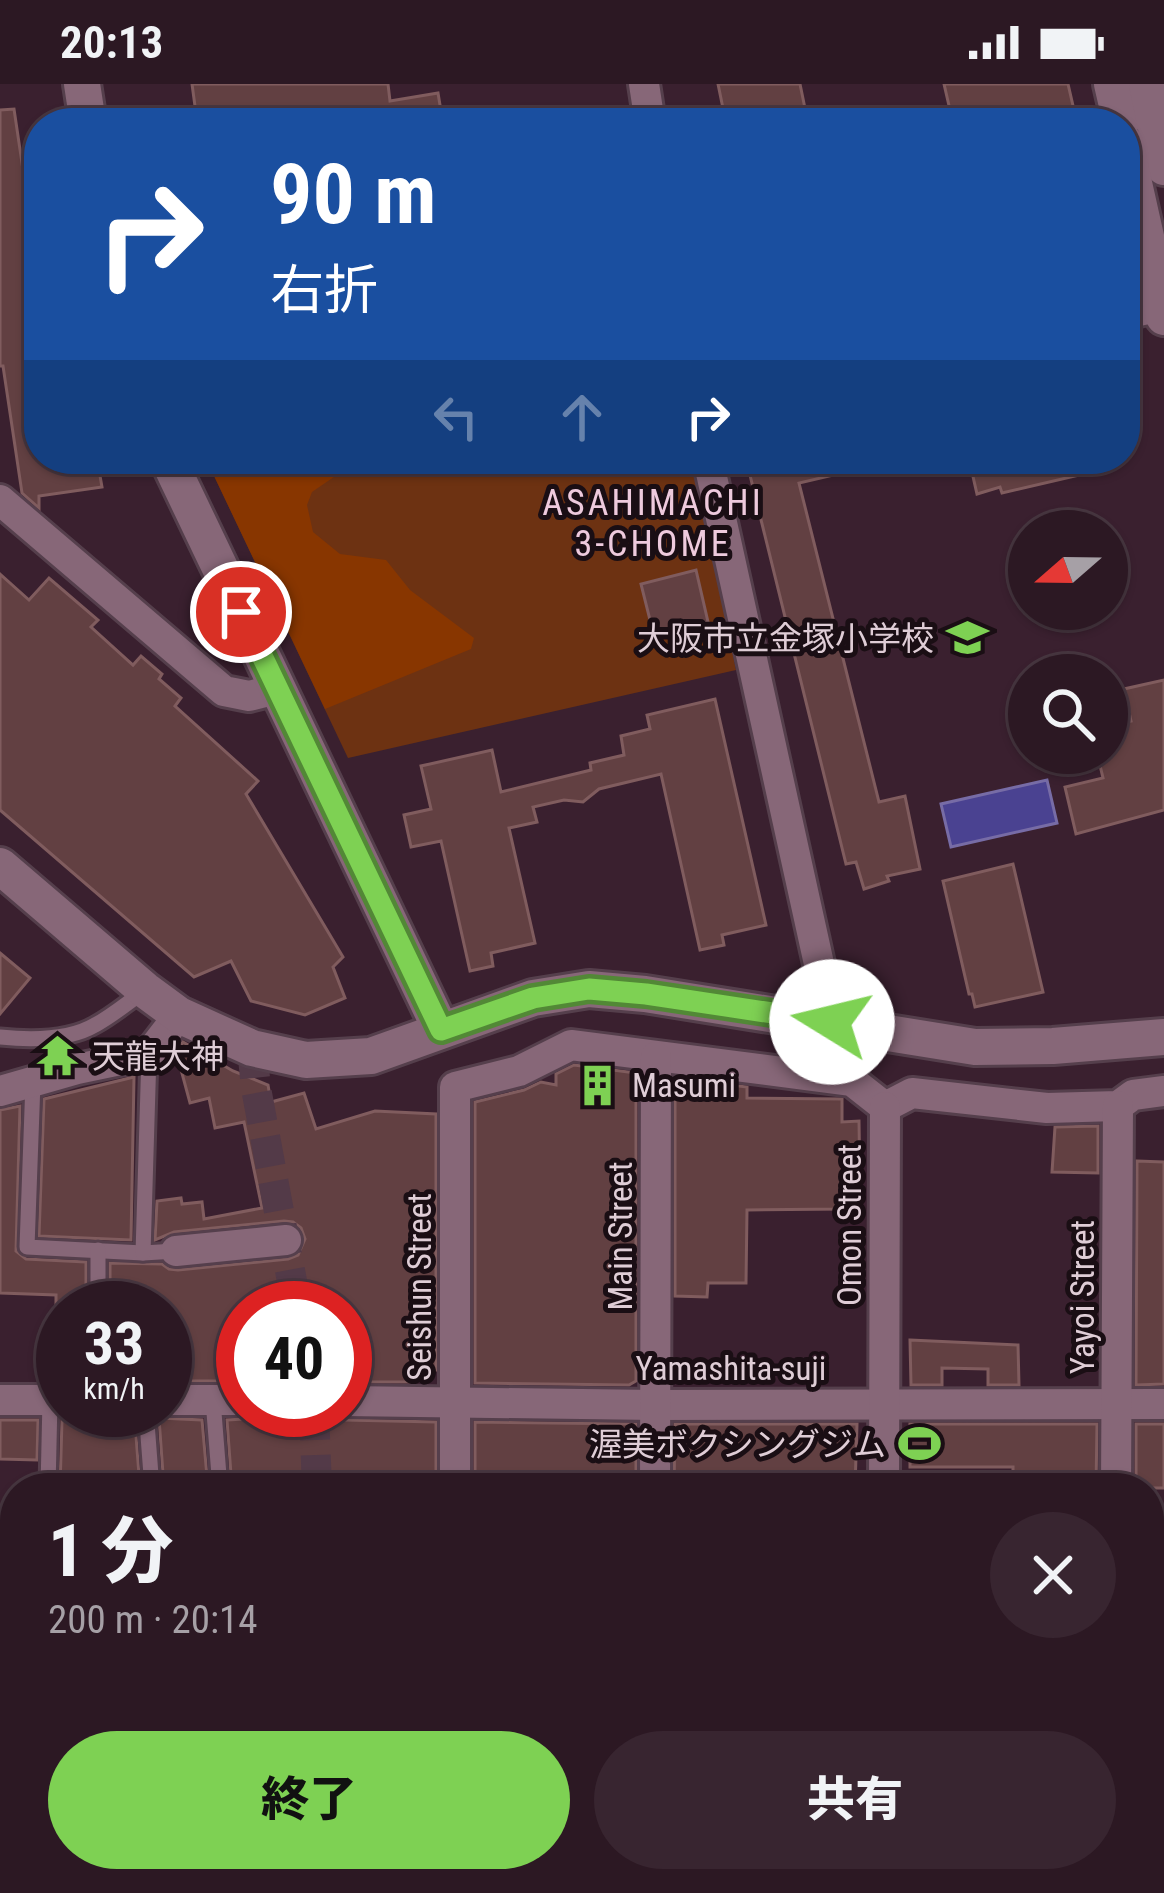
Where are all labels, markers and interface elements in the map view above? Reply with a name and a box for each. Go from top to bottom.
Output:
text: 20:13 [60,16,163,69]
text: 90 m [270,145,437,244]
icon: right [72,156,228,312]
text: 右折 [270,259,378,322]
icon: left [423,384,489,450]
icon: ahead [549,384,615,450]
icon: right [675,384,741,450]
district label: ASAHIMACHI 3-CHOME [542,482,764,565]
north arrow [1008,510,1128,630]
map controls [1008,510,1128,774]
pin [190,561,292,663]
icon: arrive [208,579,274,645]
school or university icon: 大阪市立金塚小学校 [945,615,991,661]
place label: 大阪市立金塚小学校 [637,619,934,658]
button: search [1008,654,1128,774]
position arrow [769,959,895,1085]
temple icon: 天龍大神 [35,1033,81,1079]
place label: 天龍大神 [92,1037,224,1076]
building icon: Masumi [575,1062,621,1108]
place label: Masumi [632,1066,736,1105]
street label: Omon Street [830,1144,869,1306]
street label: Main Street [601,1161,640,1311]
street label: Seishun Street [400,1193,439,1381]
street label: Yayoi Street [1063,1220,1102,1374]
speed limit sign: 40 [216,1281,372,1437]
text: 33 [84,1308,144,1379]
street label: Yamashita-suji [636,1349,826,1388]
text: km/h [83,1371,145,1406]
sports icon: 渥美ボクシングジム [897,1421,943,1467]
place label: 渥美ボクシングジム [589,1425,886,1464]
text: 1 分 [48,1509,173,1594]
button: close [990,1512,1116,1638]
text: 200 m · 20:14 [48,1597,258,1643]
button: 終了 [48,1731,570,1869]
button: 共有 [594,1731,1116,1869]

